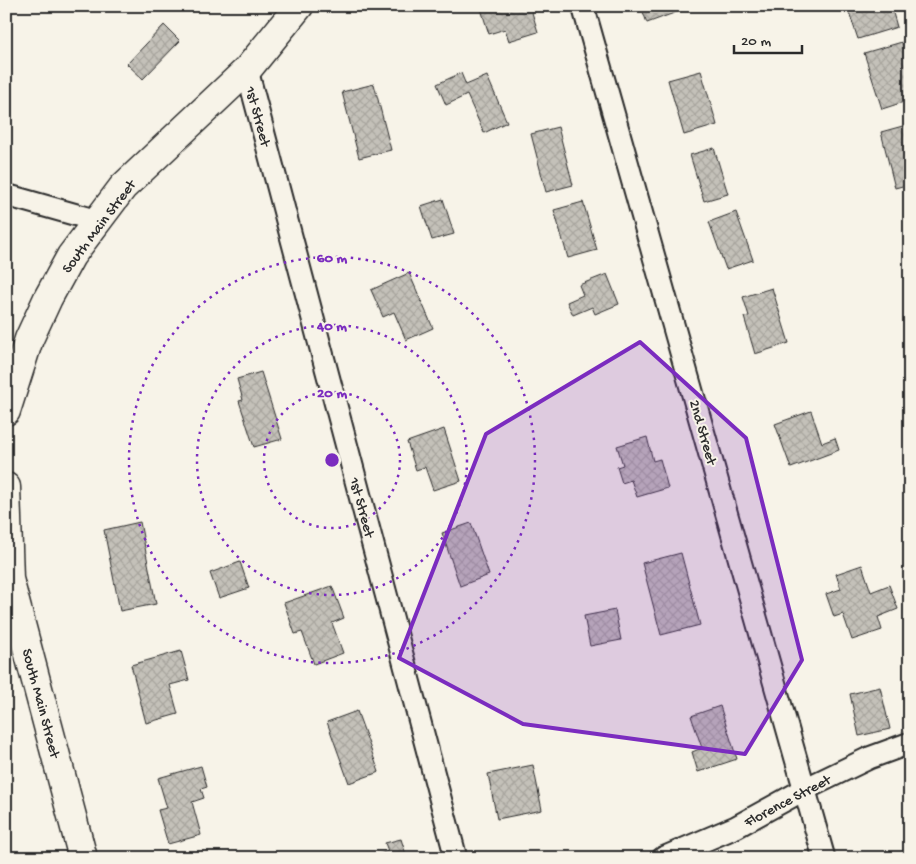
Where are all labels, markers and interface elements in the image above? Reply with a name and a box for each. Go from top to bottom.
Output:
scale bar [734,22,801,54]
text: 20 m [741,33,771,51]
street label: 1st Street [240,84,274,150]
street label: South Main Street [59,175,142,277]
text: 60 m [317,250,348,268]
text: 40 m [316,318,347,336]
text: 20 m [317,385,347,403]
street label: 2nd Street [684,398,720,469]
centre of rings [323,451,341,469]
street label: 1st Street [344,475,378,541]
street label: South Main Street [17,647,64,762]
street label: Florence Street [741,771,836,833]

